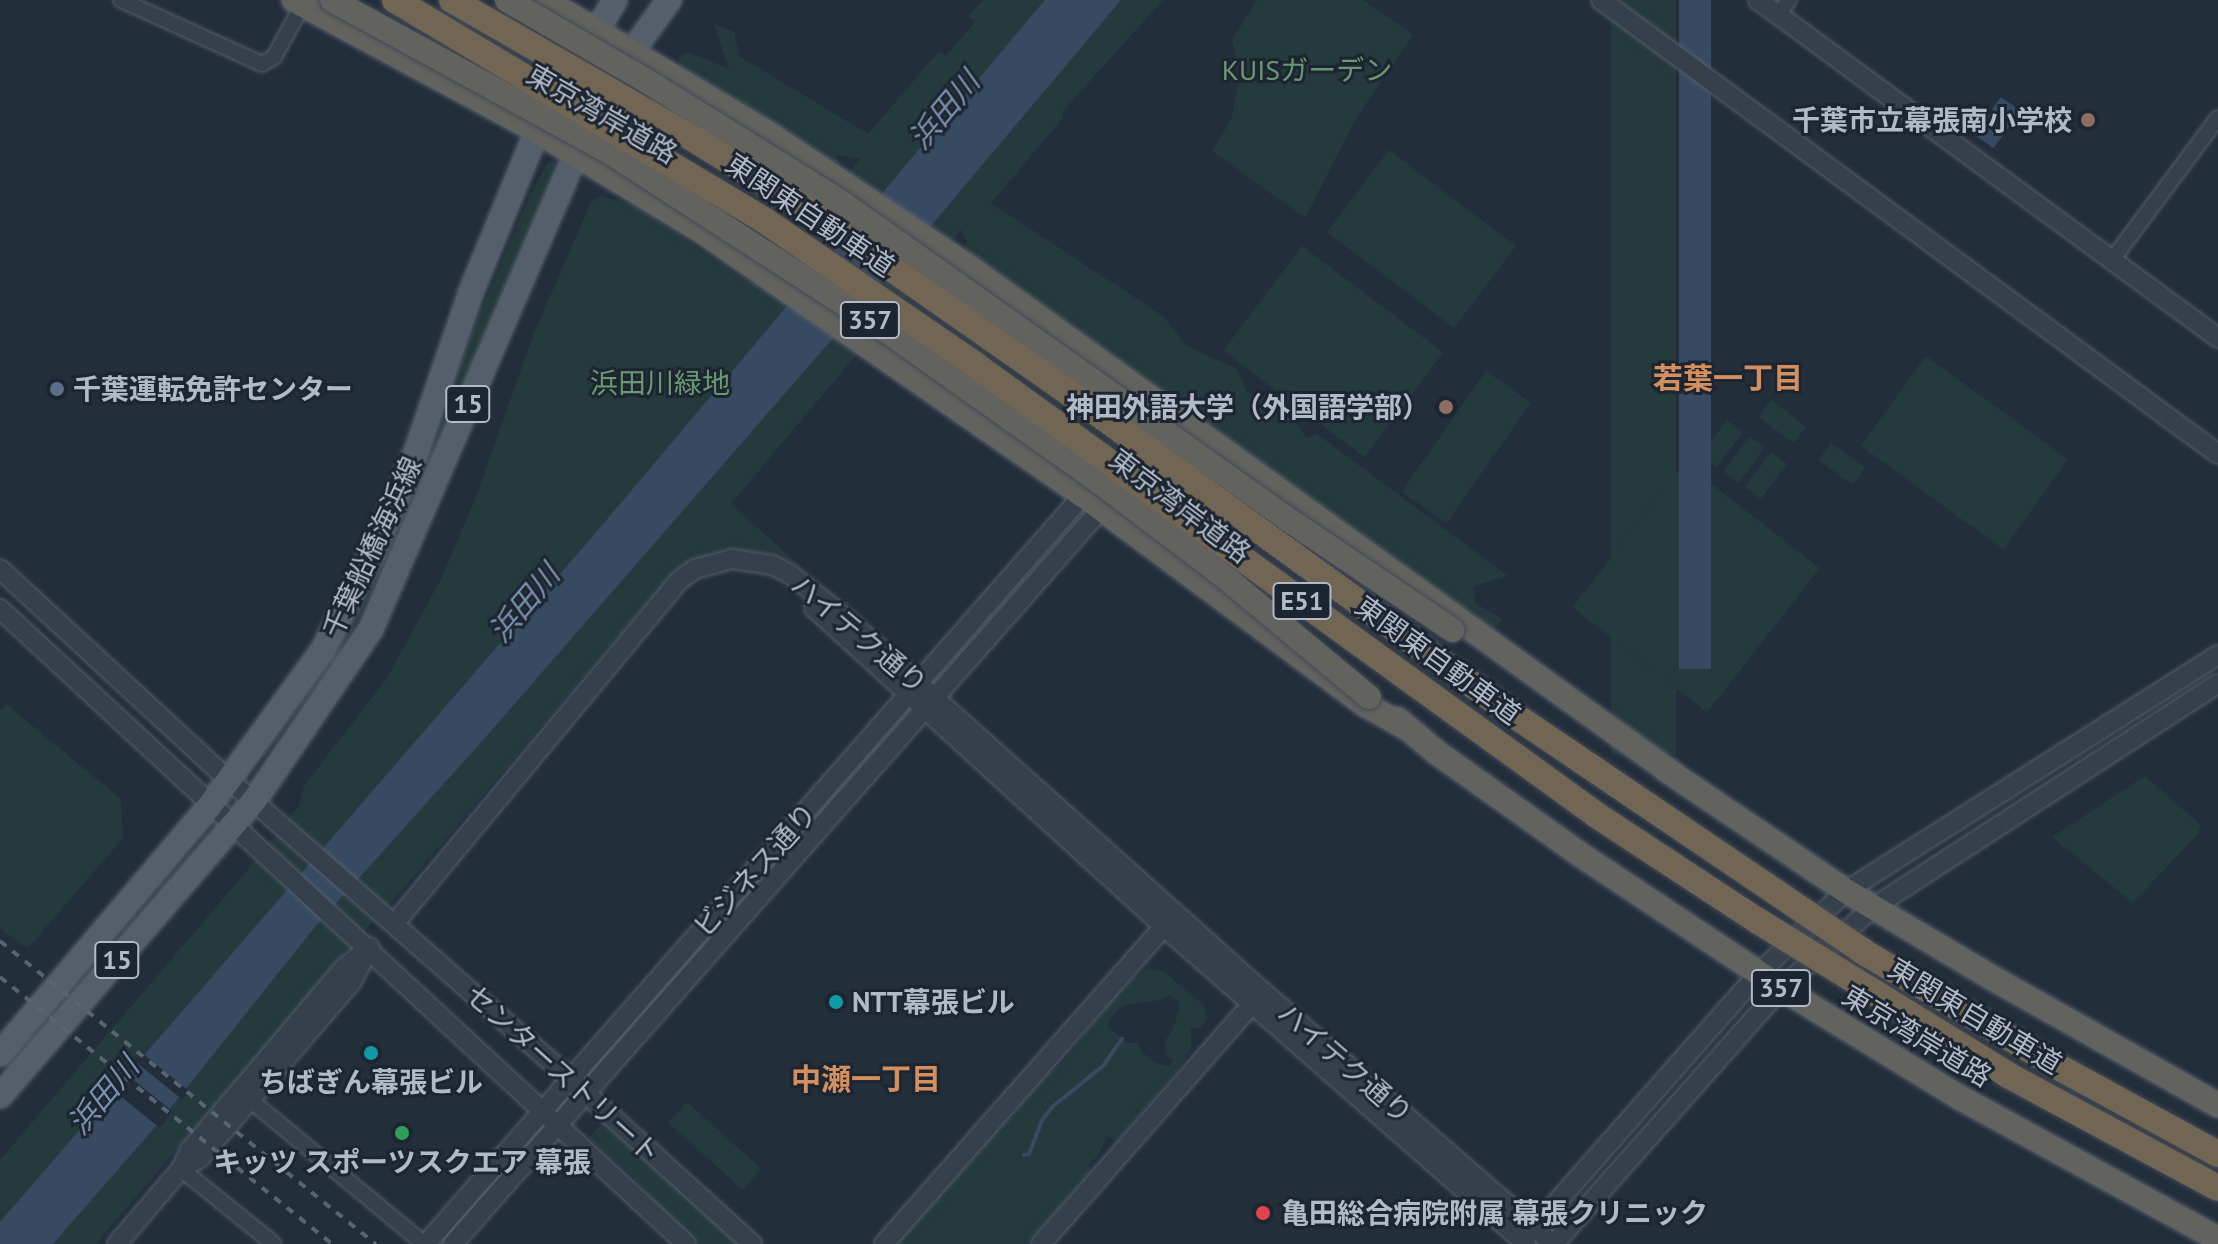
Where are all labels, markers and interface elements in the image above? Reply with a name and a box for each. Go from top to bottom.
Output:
park label: KUISガーデン [1222,53,1392,87]
street label: 東京湾岸道路 [521,57,683,171]
water label: 浜田川 [901,64,987,156]
place label: 千葉市立幕張南小学校 [1792,103,2072,137]
marker: 千葉市立幕張南小学校 [2079,111,2097,129]
street label: 東関東自動車道 [719,146,901,284]
road number: 357 [838,298,902,342]
district label: 若葉一丁目 [1653,360,1803,396]
park label: 浜田川緑地 [590,366,730,400]
place label: 千葉運転免許センター [73,372,353,406]
marker: 千葉運転免許センター [48,380,66,398]
road number: 15 [444,382,492,426]
place label: 神田外語大学（外国語学部） [1066,390,1430,424]
marker: 神田外語大学（外国語学部） [1437,398,1455,416]
street label: 東京湾岸道路 [1103,442,1257,570]
street label: 千葉船橋海浜線 [315,451,429,643]
water label: 浜田川 [481,557,567,649]
street label: ハイテク通り [784,567,934,701]
road number: E51 [1272,579,1332,623]
street label: 東関東自動車道 [1349,589,1527,731]
street label: ビジネス通り [686,796,824,944]
road number: 15 [93,938,141,982]
street label: 東関東自動車道 [1882,951,2068,1081]
road number: 357 [1749,966,1813,1010]
street label: センターストリート [458,977,668,1171]
street label: 東京湾岸道路 [1836,978,1998,1094]
place label: NTT幕張ビル [852,985,1015,1019]
marker: NTT幕張ビル [827,993,845,1011]
street label: ハイテク通り [1271,995,1419,1131]
marker: ちばぎん幕張ビル [362,1044,380,1062]
water label: 浜田川 [60,1049,146,1141]
district label: 中瀬一丁目 [791,1061,941,1097]
place label: ちばぎん幕張ビル [259,1065,483,1099]
marker: キッツ スポーツスクエア 幕張 [393,1124,411,1142]
place label: キッツ スポーツスクエア 幕張 [213,1145,591,1179]
place label: 亀田総合病院附属 幕張クリニック [1281,1196,1708,1230]
marker: 亀田総合病院附属 幕張クリニック [1252,1202,1274,1224]

